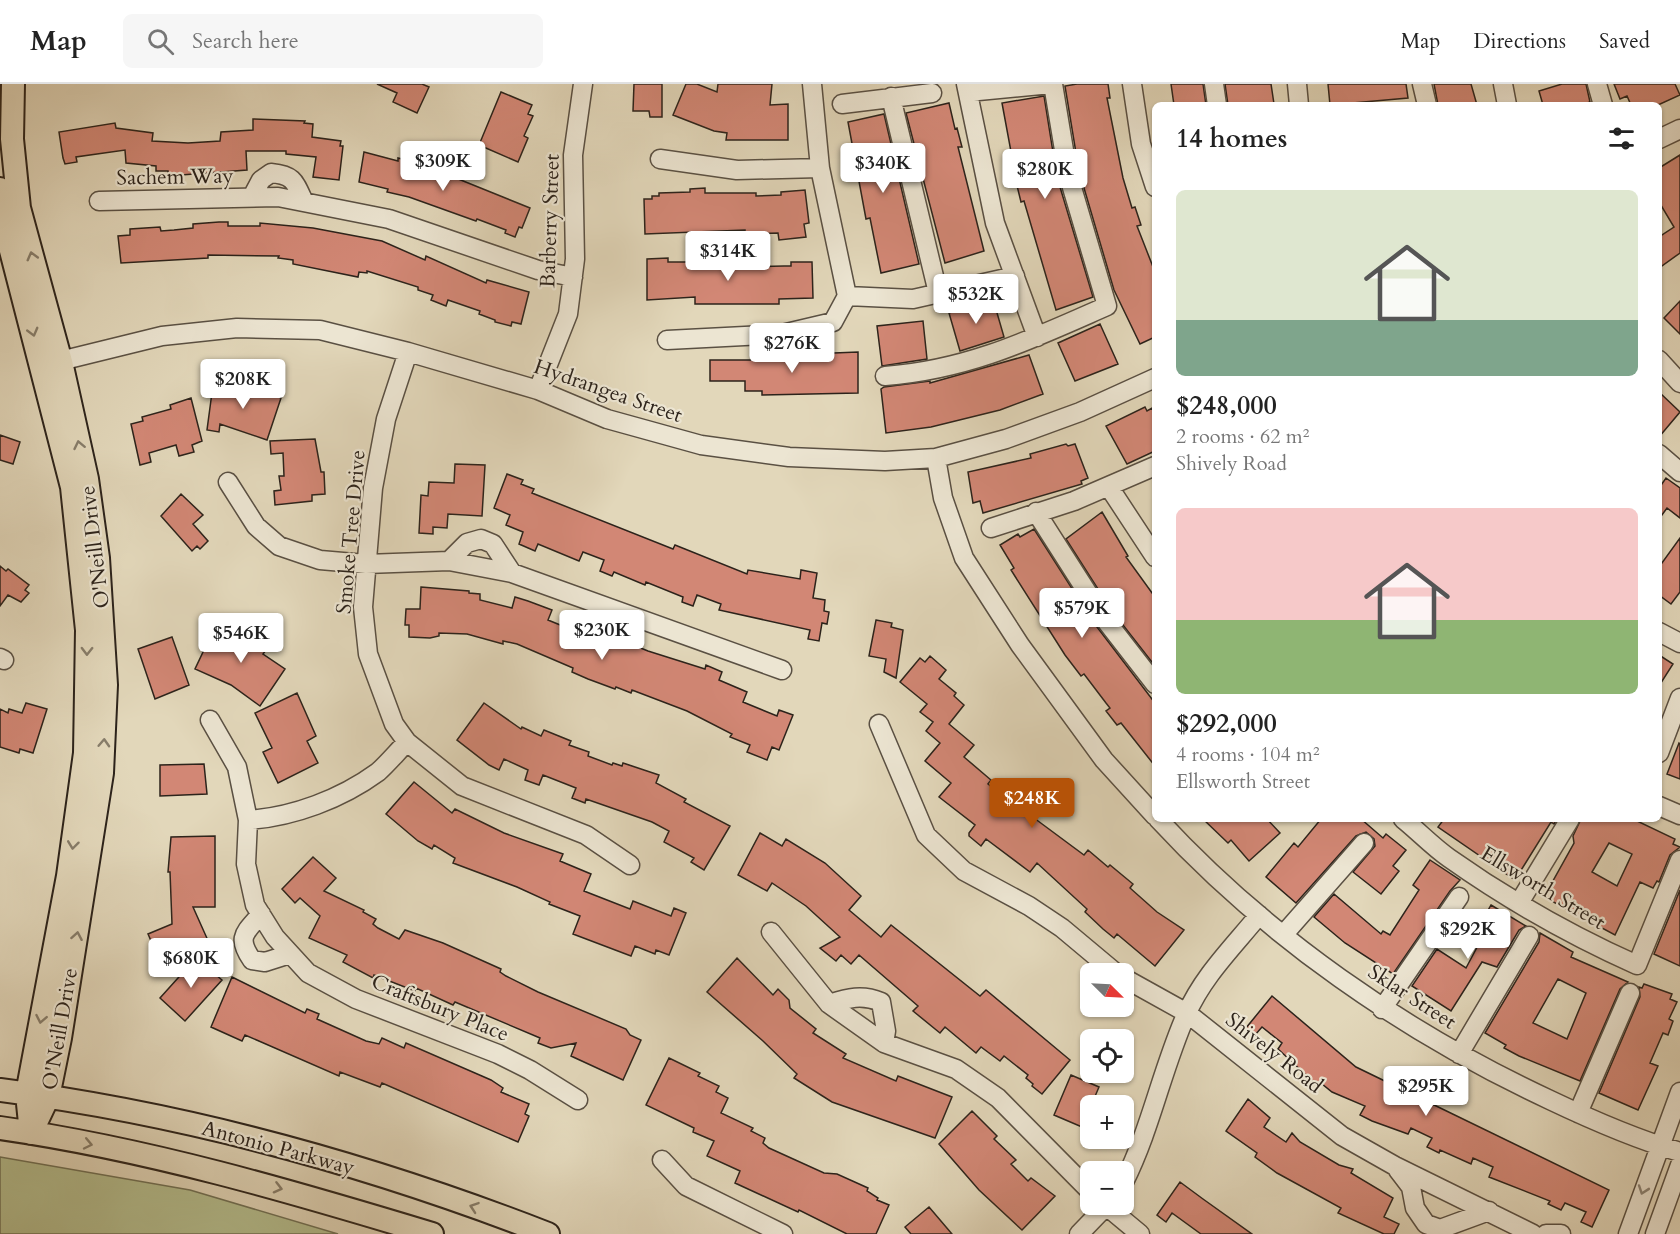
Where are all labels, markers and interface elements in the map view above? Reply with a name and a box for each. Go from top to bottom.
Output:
search box [123,14,543,68]
text: Map [30,22,87,60]
icon: search [144,25,177,58]
text: Search here [192,26,299,56]
text: Map [1400,27,1440,56]
text: Directions [1473,27,1566,56]
text: Saved [1599,27,1650,56]
text: 14 homes [1176,121,1287,156]
icon: filters [1605,122,1638,155]
pin: $309K [401,141,485,192]
pin: $340K [841,143,925,194]
text: $309K [414,147,472,174]
text: $340K [854,149,912,176]
pin: $280K [1003,149,1087,200]
street label: Barberry Street [533,153,567,289]
text: $280K [1016,155,1074,182]
street label: Sachem Way [116,161,234,193]
icon: home [1353,229,1461,337]
pin: $314K [686,231,770,282]
text: $314K [699,237,757,264]
one-way arrow [27,251,39,262]
pin: $532K [934,274,1018,325]
text: $532K [947,280,1005,307]
pin: $276K [750,323,834,374]
one-way arrow [26,326,38,337]
text: $276K [763,329,821,356]
street label: Hydrangea Street [530,352,686,430]
pin: $208K [201,359,285,410]
text: $208K [214,365,272,392]
text: $248,000 [1176,388,1277,423]
text: 2 rooms · 62 m² [1176,423,1309,450]
one-way arrow [74,441,87,451]
street label: Smoke Tree Drive [329,449,373,615]
text: Shively Road [1176,450,1287,477]
street label: O'Neill Drive [73,484,117,610]
icon: home [1353,547,1461,655]
pin: $579K [1040,588,1124,639]
text: $579K [1053,594,1111,621]
pin: $230K [560,610,644,661]
pin: $546K [199,613,283,664]
text: $230K [573,616,631,643]
text: $546K [212,619,270,646]
one-way arrow [81,646,93,655]
text: $292,000 [1176,706,1277,741]
one-way arrow [97,739,110,748]
text: 4 rooms · 104 m² [1176,741,1320,768]
text: Ellsworth Street [1176,768,1310,795]
pin: $248K [990,778,1074,829]
text: $248K [1003,784,1061,811]
street label: Ellsworth Street [1475,839,1611,937]
one-way arrow [67,840,79,849]
pin: $292K [1426,909,1510,960]
text: $292K [1439,915,1497,942]
one-way arrow [70,932,82,941]
pin: $680K [149,938,233,989]
text: $680K [162,944,220,971]
street label: Sklar Street [1362,958,1462,1037]
north arrow [1080,963,1134,1017]
map controls [1080,963,1134,1215]
street label: O'Neill Drive [35,966,85,1092]
street label: Craftsbury Place [367,967,513,1049]
street label: Shively Road [1219,1006,1329,1100]
one-way arrow [35,1014,48,1024]
button: locate [1080,1029,1134,1083]
pin: $295K [1384,1066,1468,1117]
text: $295K [1397,1072,1455,1099]
button: + [1080,1095,1134,1149]
street label: Antonio Parkway [198,1114,358,1182]
one-way arrow [83,1137,93,1150]
button: − [1080,1161,1134,1215]
one-way arrow [273,1181,283,1194]
one-way arrow [1638,1184,1651,1195]
one-way arrow [469,1202,480,1215]

